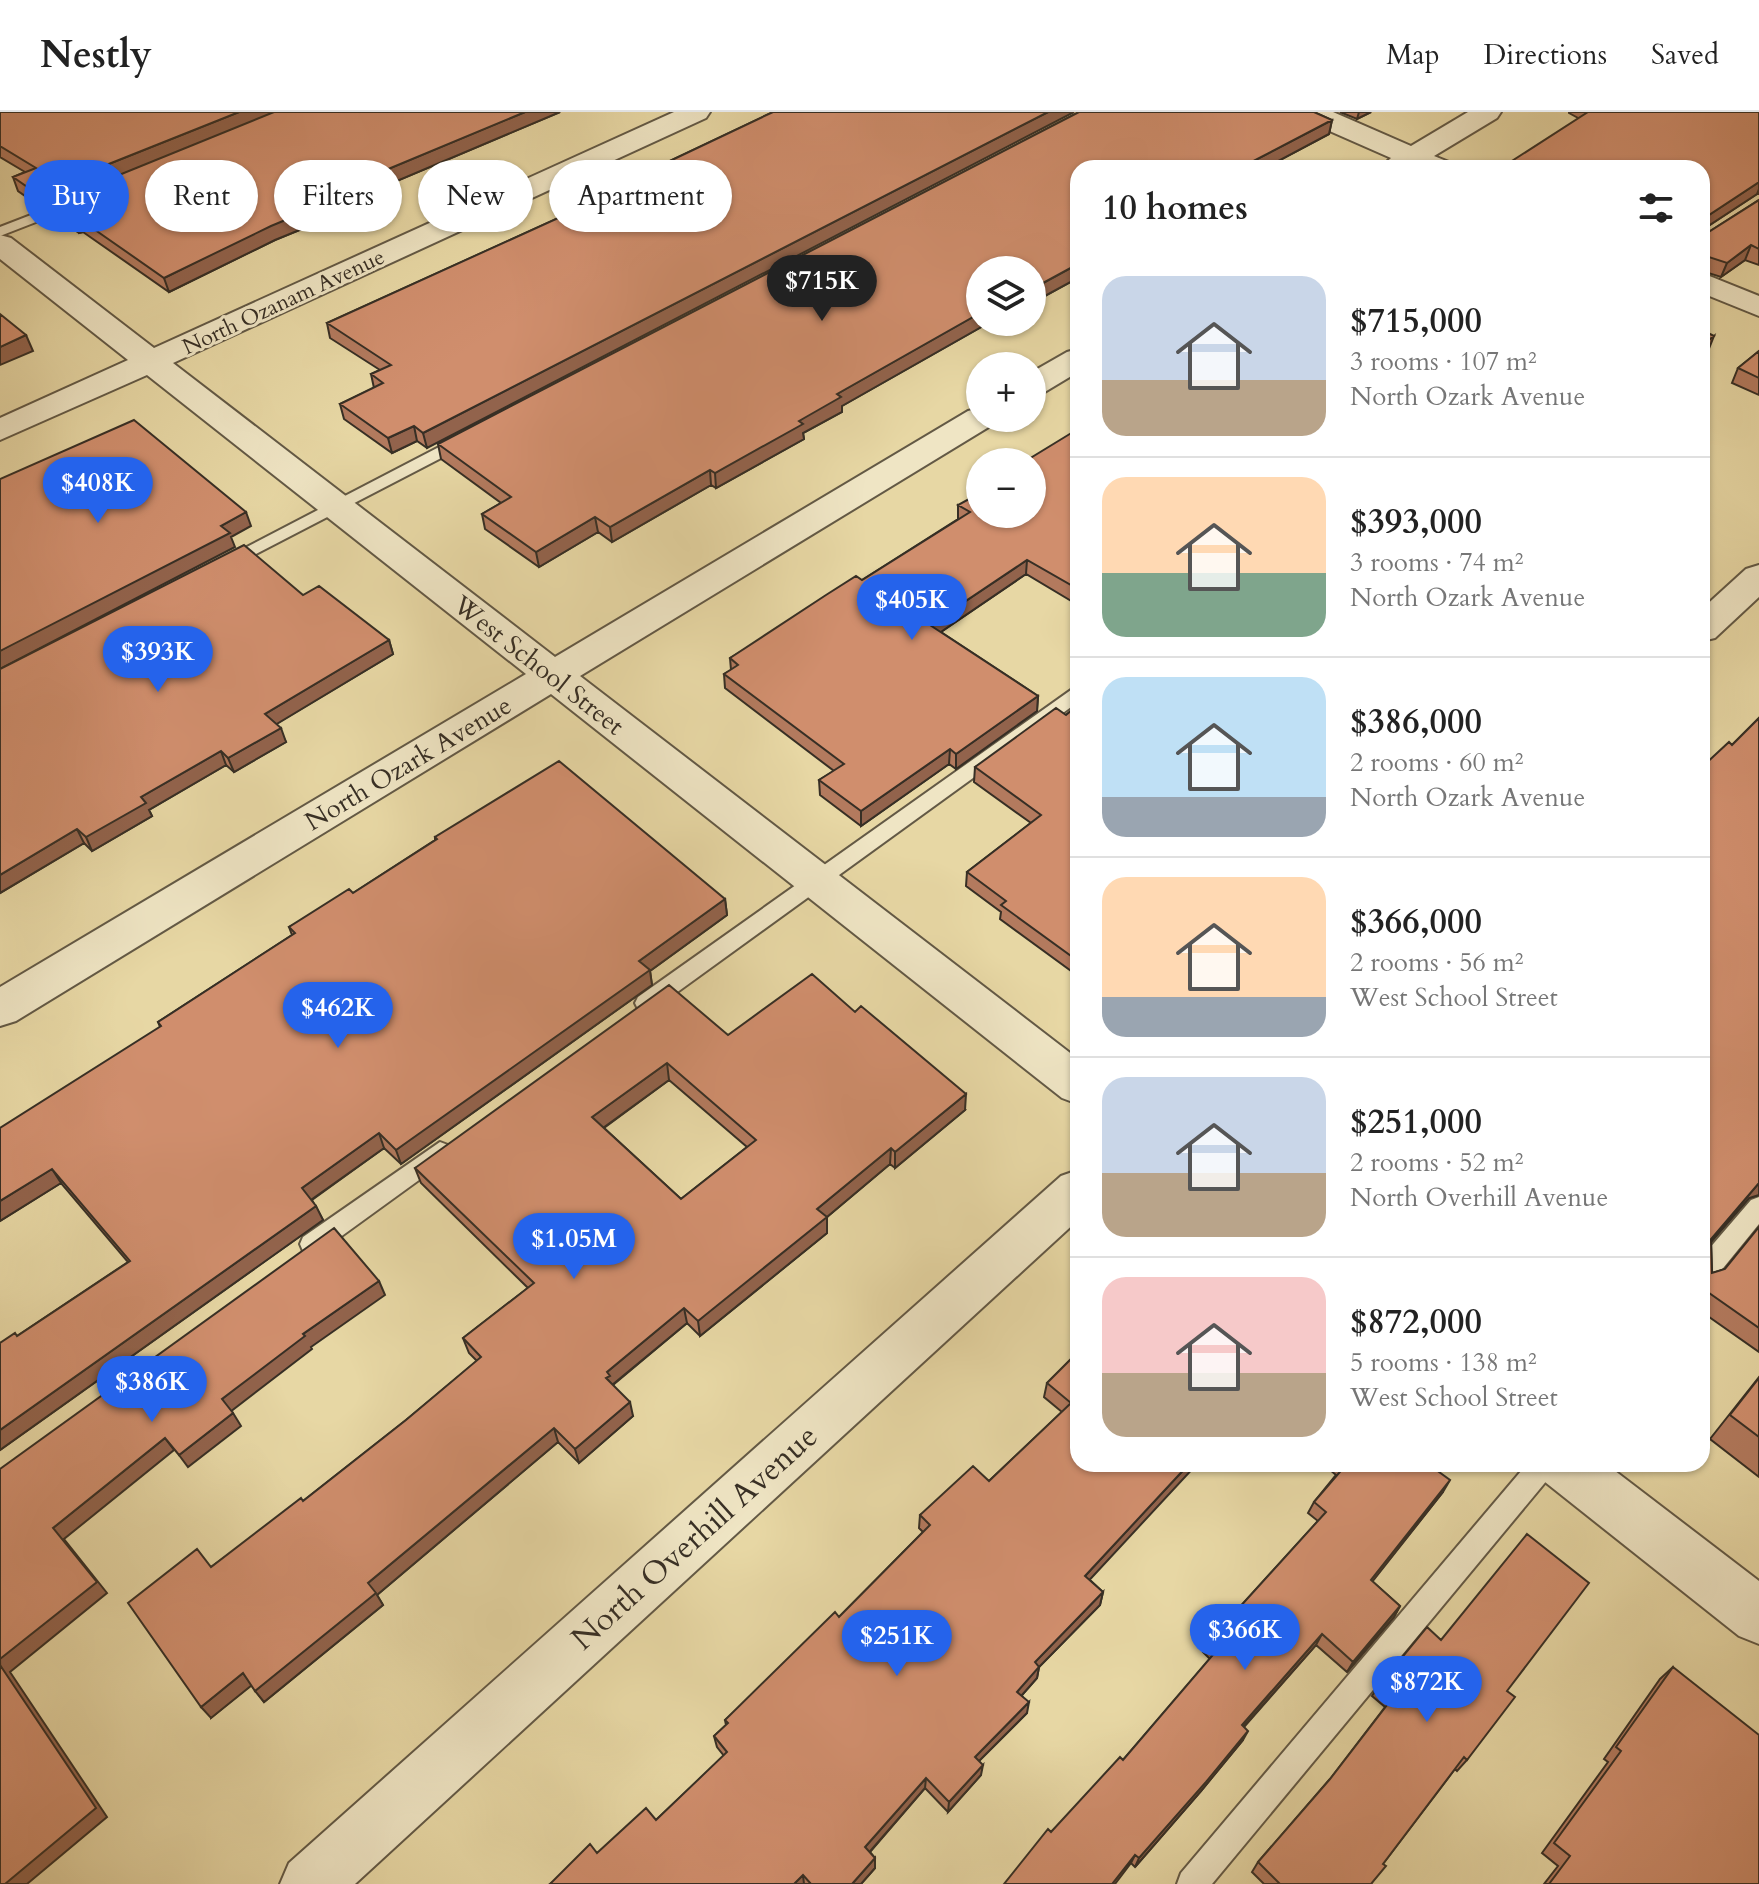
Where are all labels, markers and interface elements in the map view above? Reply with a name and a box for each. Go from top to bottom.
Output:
text: Nestly [40,29,152,81]
text: Map [1386,36,1440,74]
text: Directions [1484,36,1607,74]
text: Saved [1651,36,1719,74]
chip: Buy [24,160,129,232]
chip: Rent [145,160,258,232]
chip: Filters [274,160,402,232]
chip: New [418,160,533,232]
chip: Apartment [549,160,732,232]
text: 10 homes [1102,185,1248,231]
icon: filters [1634,186,1678,230]
street label: North Ozanam Avenue [177,242,389,362]
pin: $715K [766,255,878,323]
map controls [966,256,1046,528]
button: layers [966,256,1046,336]
text: $715K [785,263,859,298]
text: $715,000 [1350,298,1482,344]
icon: home [1166,308,1262,404]
text: 3 rooms · 107 m² [1350,344,1537,379]
button: + [966,352,1046,432]
text: North Ozark Avenue [1350,379,1585,414]
button: − [966,448,1046,528]
pin: $408K [42,457,154,525]
text: $408K [61,465,135,500]
text: $393,000 [1350,499,1482,545]
icon: home [1166,509,1262,605]
text: 3 rooms · 74 m² [1350,545,1523,580]
pin: $405K [856,574,968,642]
text: North Ozark Avenue [1350,580,1585,615]
text: $405K [875,582,949,617]
street label: West School Street [445,587,631,743]
pin: $393K [102,626,214,694]
text: $393K [121,634,195,669]
street label: North Ozark Avenue [298,688,518,839]
text: $386,000 [1350,699,1482,745]
icon: home [1166,709,1262,805]
text: 2 rooms · 60 m² [1350,745,1523,780]
text: North Ozark Avenue [1350,780,1585,815]
text: $366,000 [1350,899,1482,945]
icon: home [1166,909,1262,1005]
text: 2 rooms · 56 m² [1350,945,1523,980]
text: West School Street [1350,980,1558,1015]
pin: $462K [282,982,394,1050]
text: $462K [301,990,375,1025]
text: $251,000 [1350,1099,1482,1145]
icon: home [1166,1109,1262,1205]
text: 2 rooms · 52 m² [1350,1145,1523,1180]
text: North Overhill Avenue [1350,1180,1608,1215]
pin: $1.05M [509,1213,639,1281]
text: $1.05M [531,1221,617,1256]
text: $872,000 [1350,1299,1482,1345]
icon: home [1166,1309,1262,1405]
text: 5 rooms · 138 m² [1350,1345,1537,1380]
pin: $386K [96,1356,208,1424]
text: $386K [115,1364,189,1399]
text: West School Street [1350,1380,1558,1415]
street label: North Overhill Avenue [562,1415,827,1660]
pin: $366K [1189,1604,1301,1672]
pin: $251K [841,1610,953,1678]
text: $366K [1208,1612,1282,1647]
text: $251K [860,1618,934,1653]
pin: $872K [1371,1656,1483,1724]
text: $872K [1390,1664,1464,1699]

